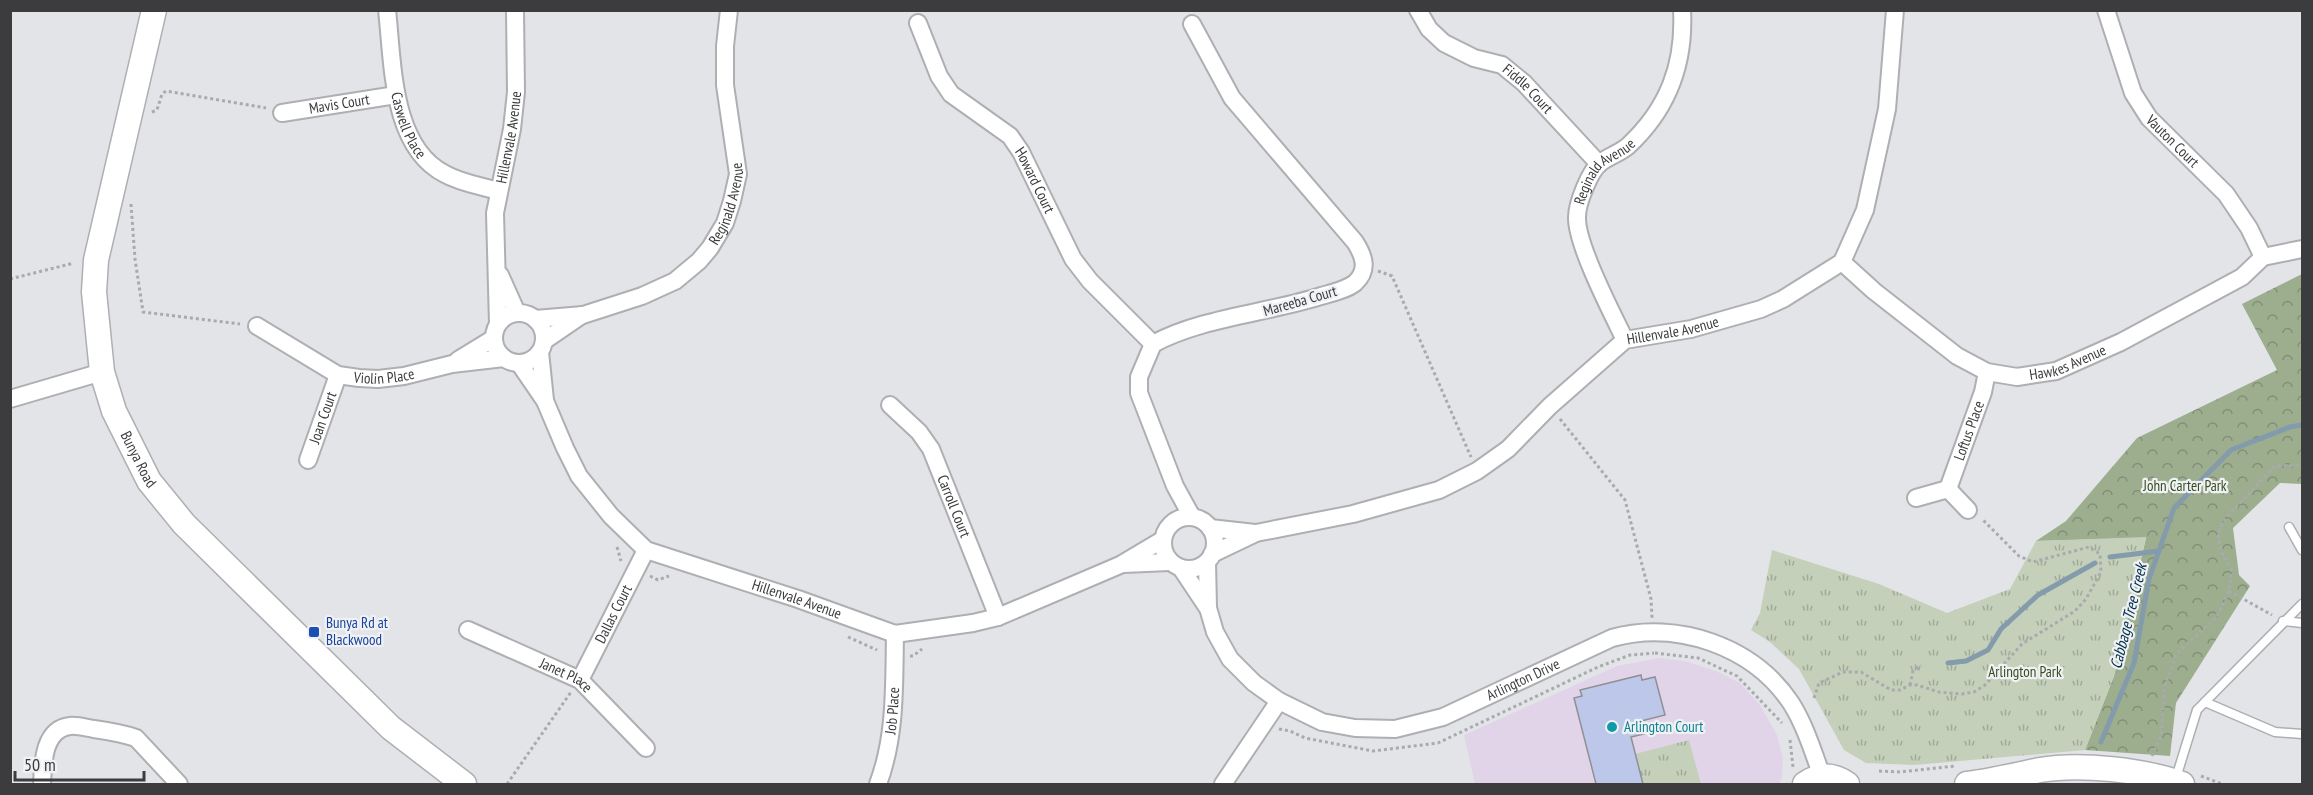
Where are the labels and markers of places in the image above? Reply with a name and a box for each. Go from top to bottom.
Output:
place label: Bunya Rd at Blackwood [326,613,388,649]
marker: Bunya Rd at Blackwood [307,625,321,639]
place label: Arlington Court [1624,717,1703,736]
marker: Arlington Court [1605,720,1619,734]

